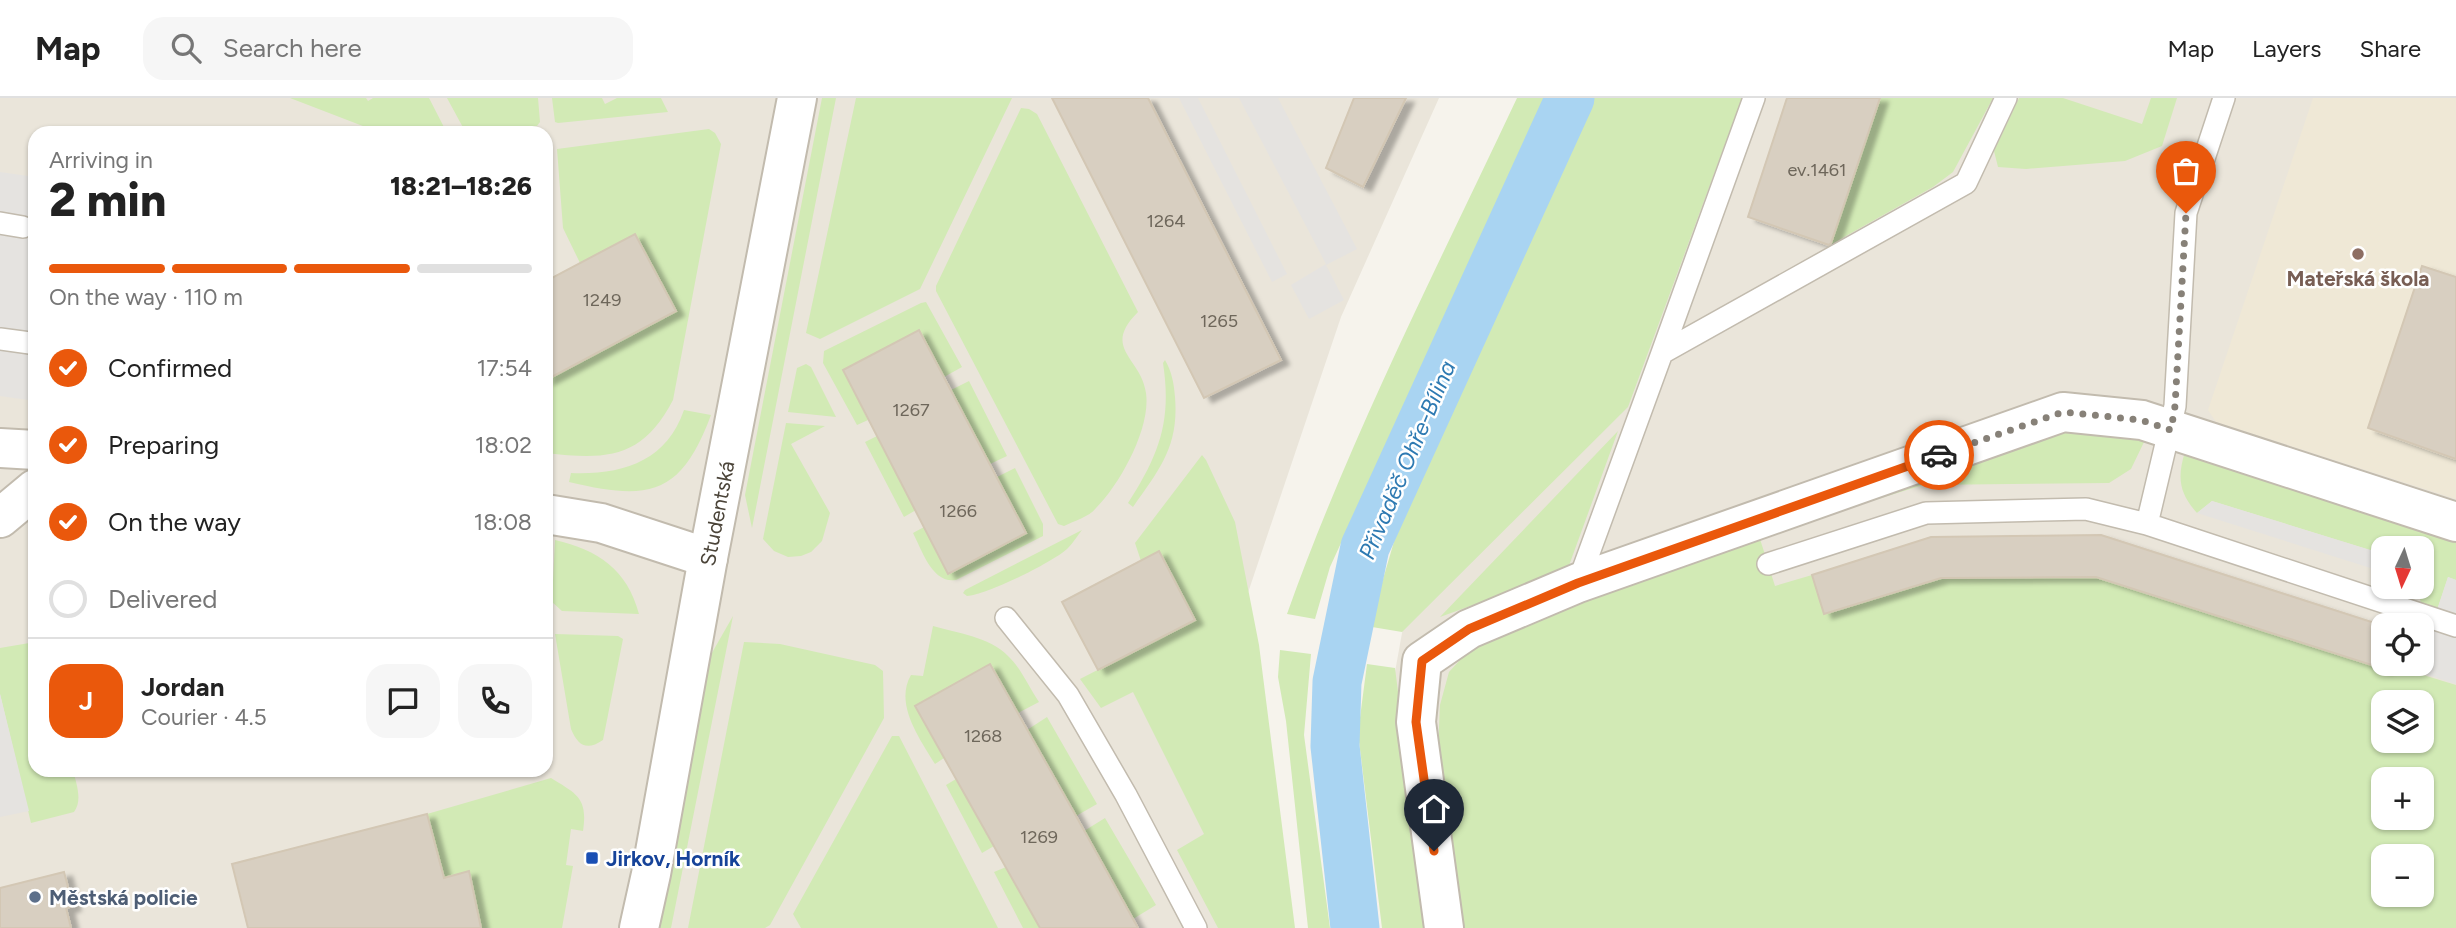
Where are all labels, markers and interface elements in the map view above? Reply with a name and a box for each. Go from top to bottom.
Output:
search box [143,17,633,80]
text: Map [35,29,101,68]
icon: search [167,29,205,67]
text: Search here [223,32,362,64]
text: Map [2167,34,2214,63]
text: Layers [2252,34,2321,63]
text: Share [2359,34,2421,63]
pin [2156,141,2216,213]
text: Arriving in [49,146,153,174]
icon: bag [2167,152,2205,190]
house number: ev.1461 [1788,159,1846,181]
text: 18:21–18:26 [390,170,532,202]
text: 2 min [49,172,166,228]
house number: 1264 [1147,210,1185,232]
marker: Mateřská škola [2350,246,2366,262]
place label: Mateřská škola [2286,266,2430,291]
text: On the way · 110 m [49,283,243,311]
house number: 1249 [583,289,621,311]
house number: 1265 [1200,310,1238,332]
icon: check [49,349,87,387]
text: Confirmed [108,352,232,384]
text: 17:54 [477,354,532,382]
water label: Přivaděč Ohře-Bílina [1353,357,1461,563]
house number: 1267 [892,399,930,421]
courier [1904,420,1974,490]
icon: check [49,426,87,464]
text: Preparing [108,429,219,461]
text: 18:02 [475,431,532,459]
icon: car [1920,436,1958,474]
street label: Studentská [694,459,739,568]
house number: 1266 [939,500,977,522]
icon: check [49,503,87,541]
text: On the way [108,506,241,538]
text: 18:08 [474,508,532,536]
north arrow [2371,536,2434,598]
map controls [2371,536,2434,907]
text: Delivered [108,583,217,615]
button: locate [2371,613,2434,676]
button: chat [366,664,440,738]
button: phone [458,664,532,738]
text: Jordan [141,671,224,703]
text: J [79,685,93,717]
button: layers [2371,690,2434,753]
text: Courier · 4.5 [141,703,267,731]
house number: 1268 [964,725,1002,747]
button: + [2371,767,2434,830]
pin [1404,779,1464,851]
icon: home [1415,790,1453,828]
house number: 1269 [1020,826,1058,848]
button: − [2371,844,2434,907]
place label: Jirkov, Horník [606,846,741,871]
marker: Jirkov, Horník [584,850,600,866]
place label: Městská policie [49,885,198,910]
marker: Městská policie [27,889,43,905]

